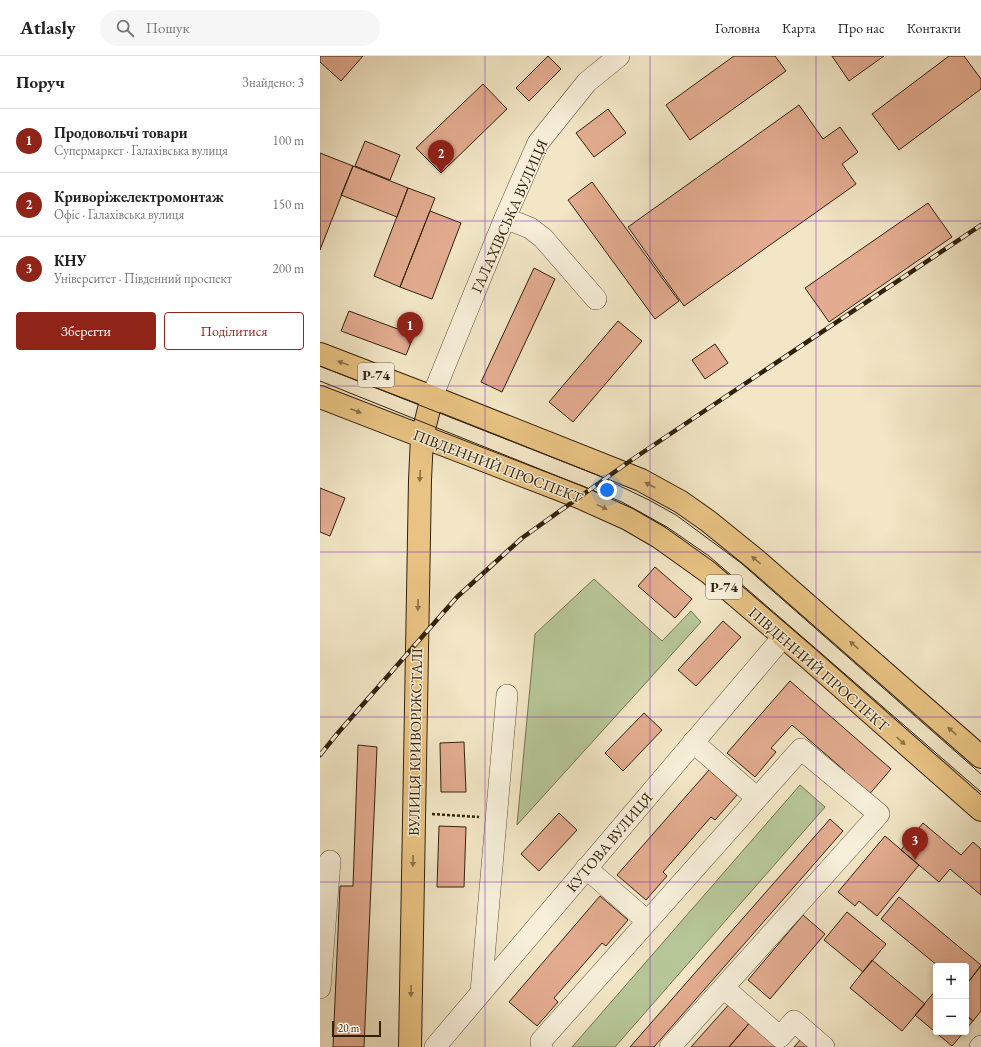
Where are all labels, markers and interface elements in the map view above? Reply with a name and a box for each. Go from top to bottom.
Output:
search box [100,10,380,46]
text: Atlasly [20,15,76,40]
icon: search [114,17,136,39]
text: Пошук [146,18,190,37]
text: Головна [715,19,760,37]
text: Карта [782,19,815,37]
text: Про нас [837,19,885,37]
text: Контакти [907,19,961,37]
text: Поруч [16,71,65,93]
text: Знайдено: 3 [242,74,304,91]
text: Продовольчі товари [54,123,187,142]
text: 1 [26,132,32,149]
text: 100 m [273,132,304,149]
street label: ГАЛАХІВСЬКА ВУЛИЦЯ [467,136,551,296]
pin: 2 [428,140,454,173]
text: Супермаркет · Галахівська вулиця [54,142,228,159]
text: Криворіжелектромонтаж [54,187,224,206]
text: 2 [26,196,32,213]
text: 150 m [273,196,304,213]
text: Офіс · Галахівська вулиця [54,206,184,223]
text: КНУ [54,251,87,270]
text: 3 [26,260,32,277]
text: 200 m [273,260,304,277]
text: Університет · Південний проспект [54,270,232,287]
button: Зберегти [16,312,156,350]
button: Поділитися [164,312,304,350]
pin: 1 [397,312,423,345]
one-way arrow [337,359,349,365]
road number: Р-74 [358,363,394,387]
one-way arrow [351,408,362,414]
street label: ПІВДЕННИЙ ПРОСПЕКТ [410,425,586,507]
one-way arrow [417,470,423,483]
your location [597,480,617,500]
one-way arrow [645,481,656,488]
one-way arrow [596,504,608,510]
one-way arrow [751,555,761,564]
road number: Р-74 [706,575,742,599]
one-way arrow [415,599,421,612]
street label: ПІВДЕННИЙ ПРОСПЕКТ [745,603,894,736]
one-way arrow [849,641,859,650]
street label: ВУЛИЦЯ КРИВОРІЖСТАЛІ [404,648,426,836]
one-way arrow [946,726,957,735]
one-way arrow [896,736,906,746]
street label: КУТОВА ВУЛИЦЯ [562,788,656,896]
pin: 3 [902,827,928,860]
one-way arrow [410,855,416,868]
map controls [933,963,969,1035]
button: + [933,963,969,999]
one-way arrow [408,985,414,998]
button: − [933,999,969,1035]
scale bar [332,1019,381,1038]
text: 20 m [338,1021,359,1035]

